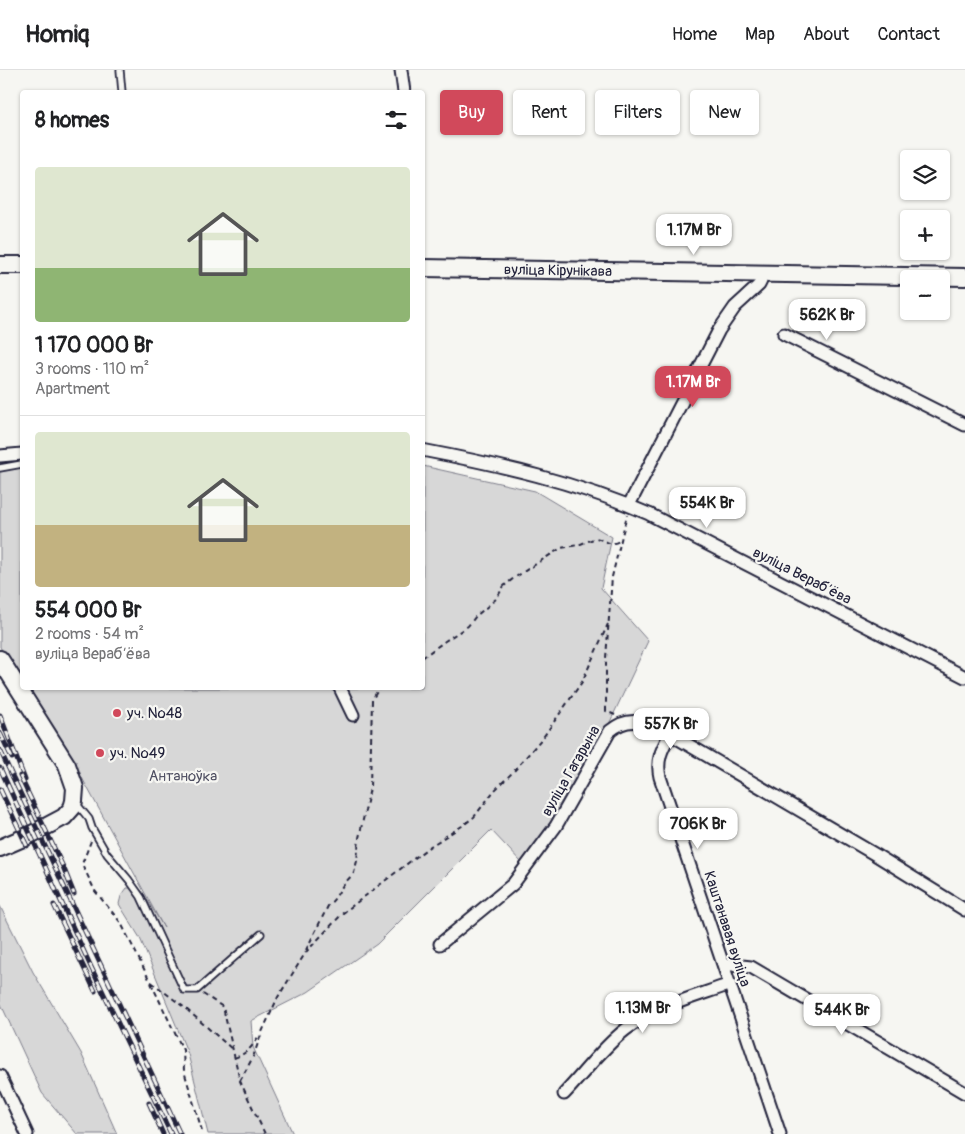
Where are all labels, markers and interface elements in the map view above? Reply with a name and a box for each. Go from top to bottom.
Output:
text: Homiq [25,20,89,49]
text: Home [672,23,717,46]
text: Map [745,23,775,46]
text: About [803,23,849,46]
text: Contact [877,23,940,46]
chip: Buy [440,90,503,135]
chip: Rent [513,90,585,135]
chip: Filters [595,90,680,135]
chip: New [690,90,759,135]
icon: filters [382,106,410,134]
text: 8 homes [35,107,109,134]
map controls [900,150,950,320]
button: layers [900,150,950,200]
icon: home [178,199,268,289]
button: + [900,210,950,260]
pin: 1.17M Br [642,214,746,256]
text: 1.17M Br [667,220,721,240]
street label: вуліца Кірунікава [504,260,612,281]
button: − [900,270,950,320]
pin: 562K Br [781,298,873,341]
text: 562K Br [800,305,854,325]
text: 1 170 000 Br [35,332,153,359]
text: 3 rooms · 110 m² [35,359,149,379]
pin: 1.17M Br [641,366,745,408]
text: 1.17M Br [666,372,720,392]
text: Apartment [35,379,110,399]
icon: home [178,465,268,555]
pin: 554K Br [661,486,753,529]
text: 554K Br [680,493,734,513]
street label: вуліца Верабʼёва [750,543,854,609]
text: 554 000 Br [35,597,141,624]
text: 2 rooms · 54 m² [35,624,144,644]
text: вуліца Верабʼёва [35,644,150,664]
place label: уч. №48 [126,704,182,723]
marker: уч. №48 [111,707,123,719]
pin: 557K Br [625,708,717,750]
text: 557K Br [644,714,698,734]
street label: вуліца Гагарына [537,722,605,820]
place label: уч. №49 [109,744,165,763]
marker: уч. №49 [94,747,106,759]
park label: Антаноўка [149,767,217,786]
pin: 706K Br [652,808,744,850]
text: 706K Br [670,814,726,834]
street label: Каштанавая вуліца [699,869,755,989]
pin: 1.13M Br [591,992,695,1034]
pin: 544K Br [796,994,888,1036]
text: 1.13M Br [616,998,670,1018]
text: 544K Br [814,1000,870,1020]

